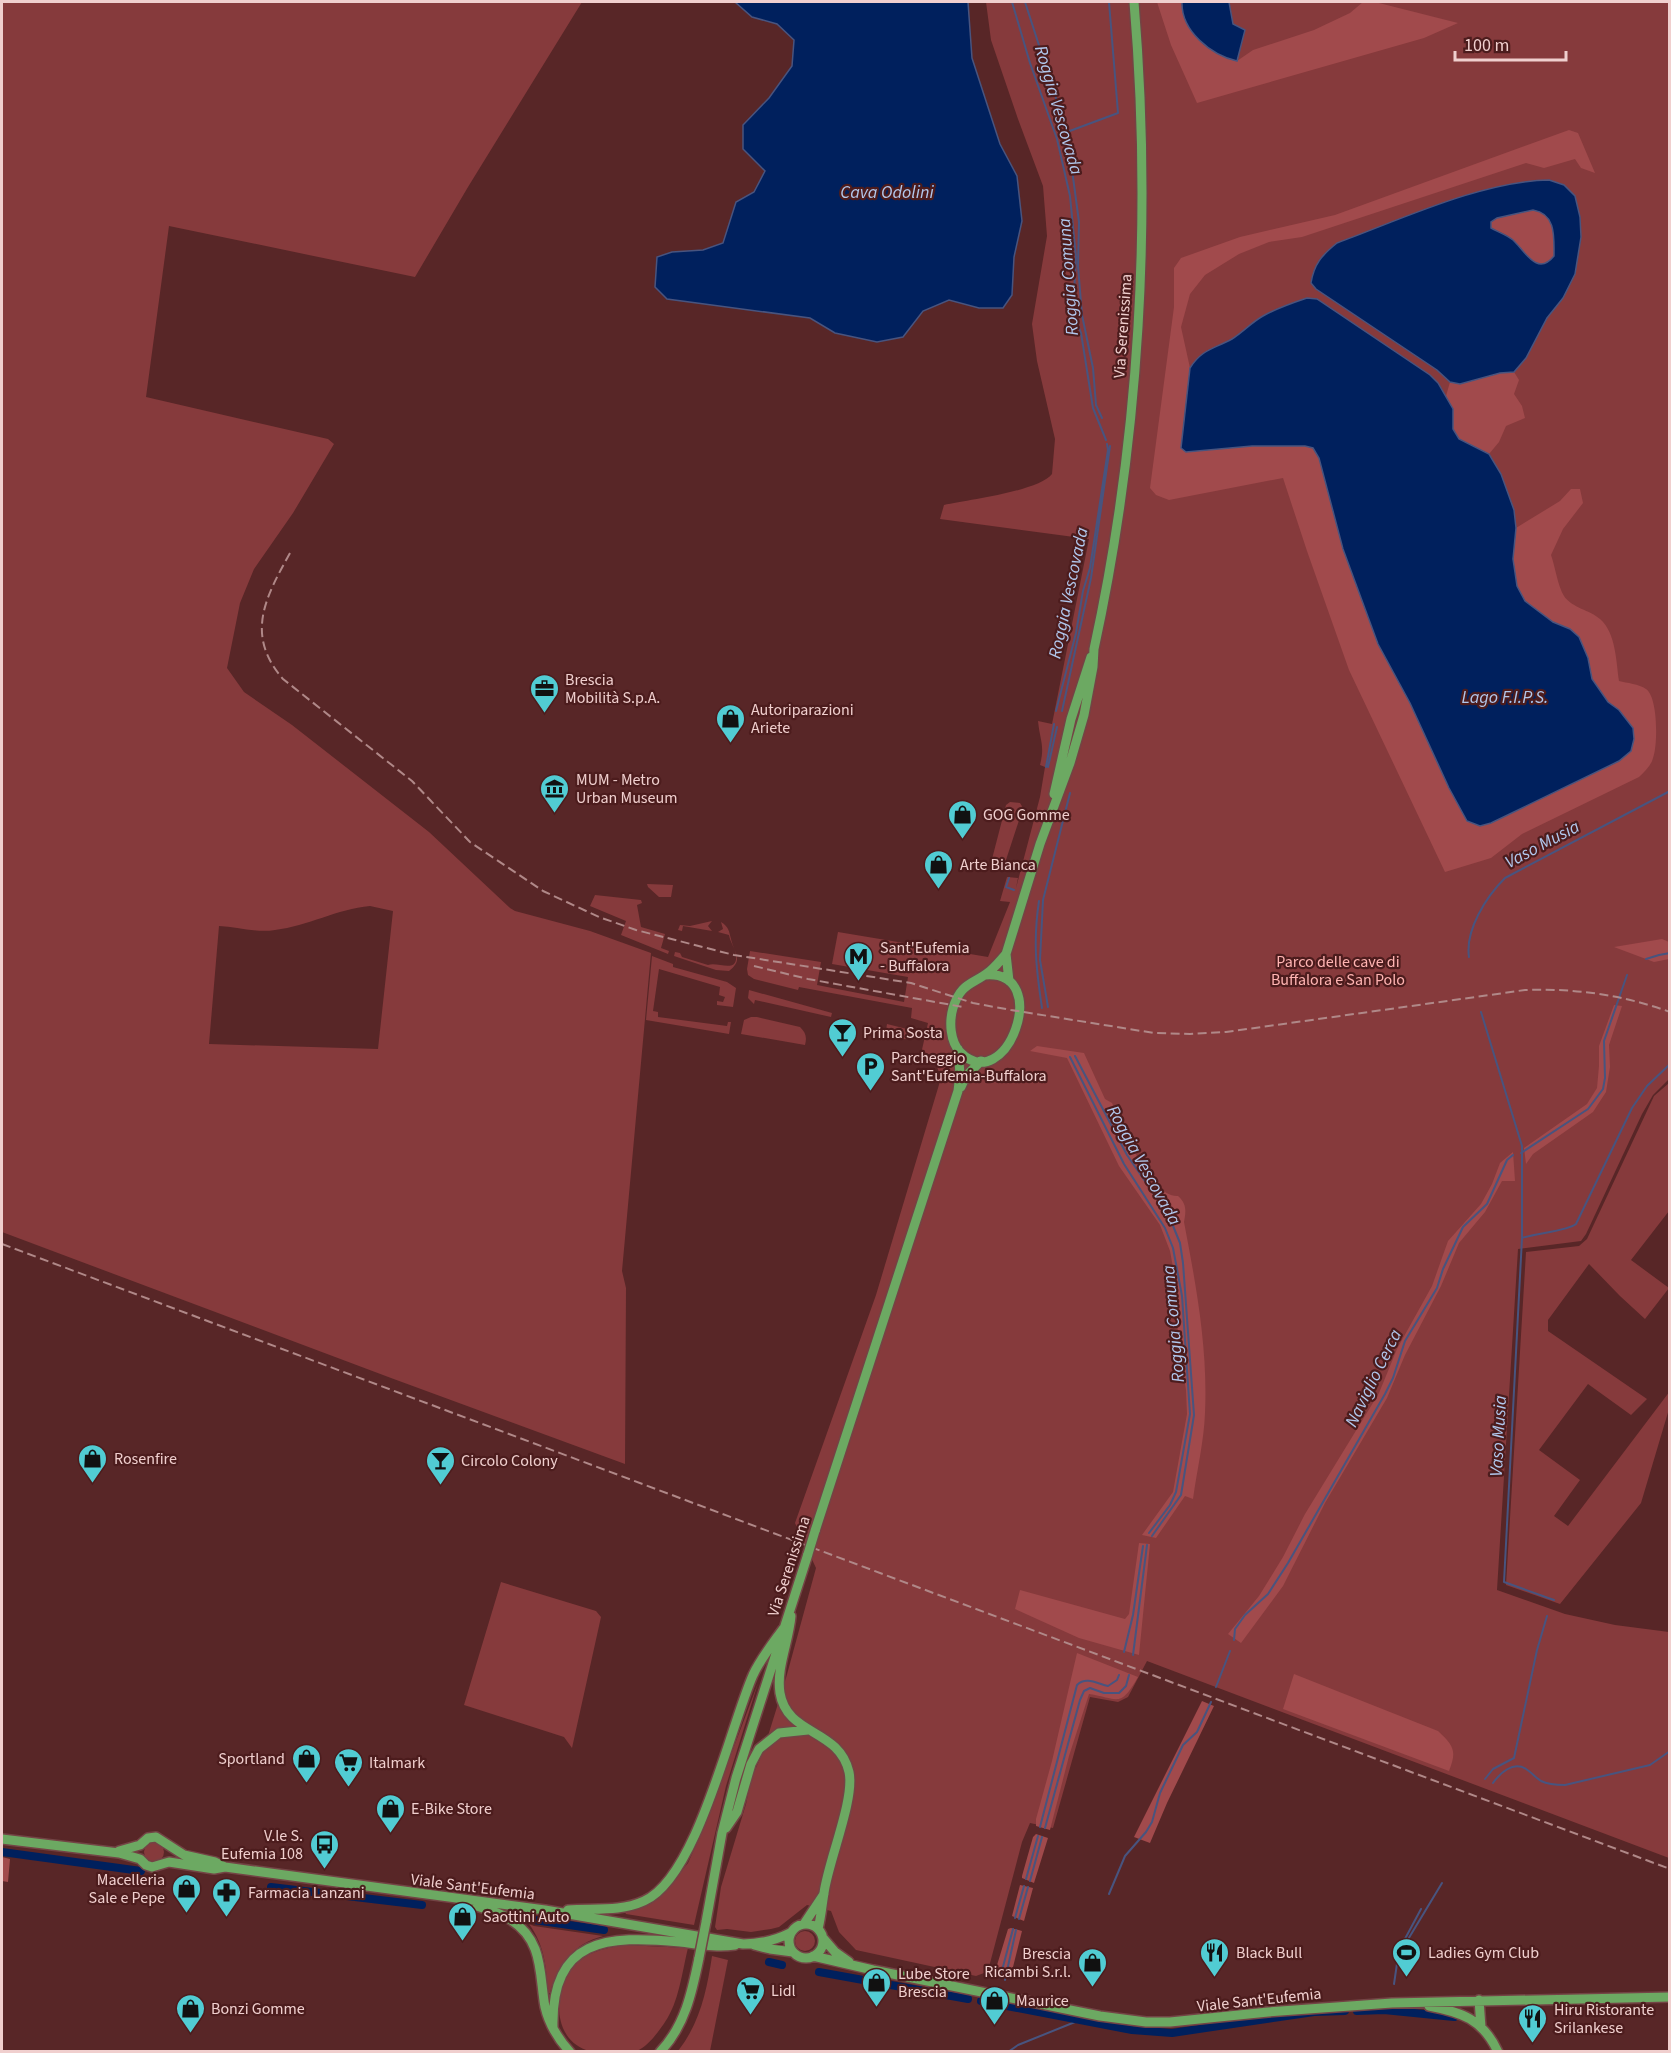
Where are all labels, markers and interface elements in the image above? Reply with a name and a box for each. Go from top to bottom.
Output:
scale bar [1455,24,1566,62]
text: 100 m [1464,33,1509,58]
water label: Roggia Vescovada [1028,42,1089,178]
water label: Cava Odolini [840,180,934,205]
water label: Roggia Comuna [1052,217,1085,337]
street label: Via Serenissima [1108,273,1138,379]
water label: Roggia Vescovada [1042,525,1095,661]
place label: Brescia Mobilità S.p.A. [565,669,660,709]
office icon: Brescia Mobilità S.p.A. [528,672,560,714]
water label: Lago F.I.P.S. [1462,685,1548,710]
place label: Autoriparazioni Ariete [751,699,854,739]
shop icon: Autoriparazioni Ariete [714,702,746,744]
place label: MUM - Metro Urban Museum [576,769,677,809]
museum icon: MUM - Metro Urban Museum [539,772,571,814]
shop icon: GOG Gomme [946,798,978,840]
place label: GOG Gomme [983,804,1070,826]
water label: Vaso Musia [1500,814,1584,875]
shop icon: Arte Bianca [923,848,955,890]
place label: Arte Bianca [960,854,1036,876]
place label: Sant'Eufemia - Buffalora [880,937,970,977]
metro station icon: Sant'Eufemia - Buffalora [843,940,875,982]
park label: Parco delle cave di Buffalora e San Polo [1271,951,1405,991]
bar icon: Prima Sosta [826,1016,858,1058]
place label: Prima Sosta [863,1022,943,1044]
place label: Parcheggio Sant'Eufemia-Buffalora [891,1047,1047,1087]
parking icon: Parcheggio Sant'Eufemia-Buffalora [854,1050,886,1092]
water label: Roggia Vescovada [1100,1101,1187,1230]
water label: Roggia Comuna [1156,1264,1191,1384]
water label: Naviglio Cerca [1339,1325,1408,1431]
water label: Vaso Musia [1484,1394,1513,1477]
shop icon: Rosenfire [77,1442,109,1484]
bar icon: Circolo Colony [424,1444,456,1486]
place label: Rosenfire [114,1448,177,1470]
place label: Circolo Colony [461,1450,558,1472]
street label: Via Serenissima [762,1513,816,1619]
shop icon: Sportland [290,1742,322,1784]
supermarket icon: Italmark [332,1746,364,1788]
place label: Sportland [218,1748,285,1770]
place label: Italmark [369,1752,425,1774]
shop icon: E-Bike Store [374,1792,406,1834]
place label: E-Bike Store [411,1798,492,1820]
place label: V.le S. Eufemia 108 [221,1825,303,1865]
bus stop icon: V.le S. Eufemia 108 [308,1828,340,1870]
street label: Viale Sant'Eufemia [409,1868,536,1906]
place label: Macelleria Sale e Pepe [89,1869,165,1909]
shop icon: Macelleria Sale e Pepe [170,1872,202,1914]
pharmacy icon: Farmacia Lanzani [211,1876,243,1918]
place label: Farmacia Lanzani [248,1882,365,1904]
shop icon: Saottini Auto [446,1900,478,1942]
place label: Saottini Auto [483,1906,569,1928]
restaurant icon: Black Bull [1199,1936,1231,1978]
sports icon: Ladies Gym Club [1391,1936,1423,1978]
place label: Black Bull [1236,1942,1302,1964]
place label: Ladies Gym Club [1428,1942,1539,1964]
place label: Brescia Ricambi S.r.l. [984,1943,1071,1983]
shop icon: Brescia Ricambi S.r.l. [1076,1946,1108,1988]
place label: Lube Store Brescia [898,1963,970,2003]
shop icon: Lube Store Brescia [861,1966,893,2008]
supermarket icon: Lidl [734,1974,766,2016]
place label: Lidl [771,1980,796,2002]
street label: Viale Sant'Eufemia [1196,1983,1322,2017]
shop icon: Maurice [979,1984,1011,2026]
place label: Maurice [1016,1990,1069,2012]
shop icon: Bonzi Gomme [174,1992,206,2034]
place label: Bonzi Gomme [211,1998,305,2020]
place label: Hiru Ristorante Srilankese [1554,1999,1654,2039]
restaurant icon: Hiru Ristorante Srilankese [1517,2002,1549,2044]

